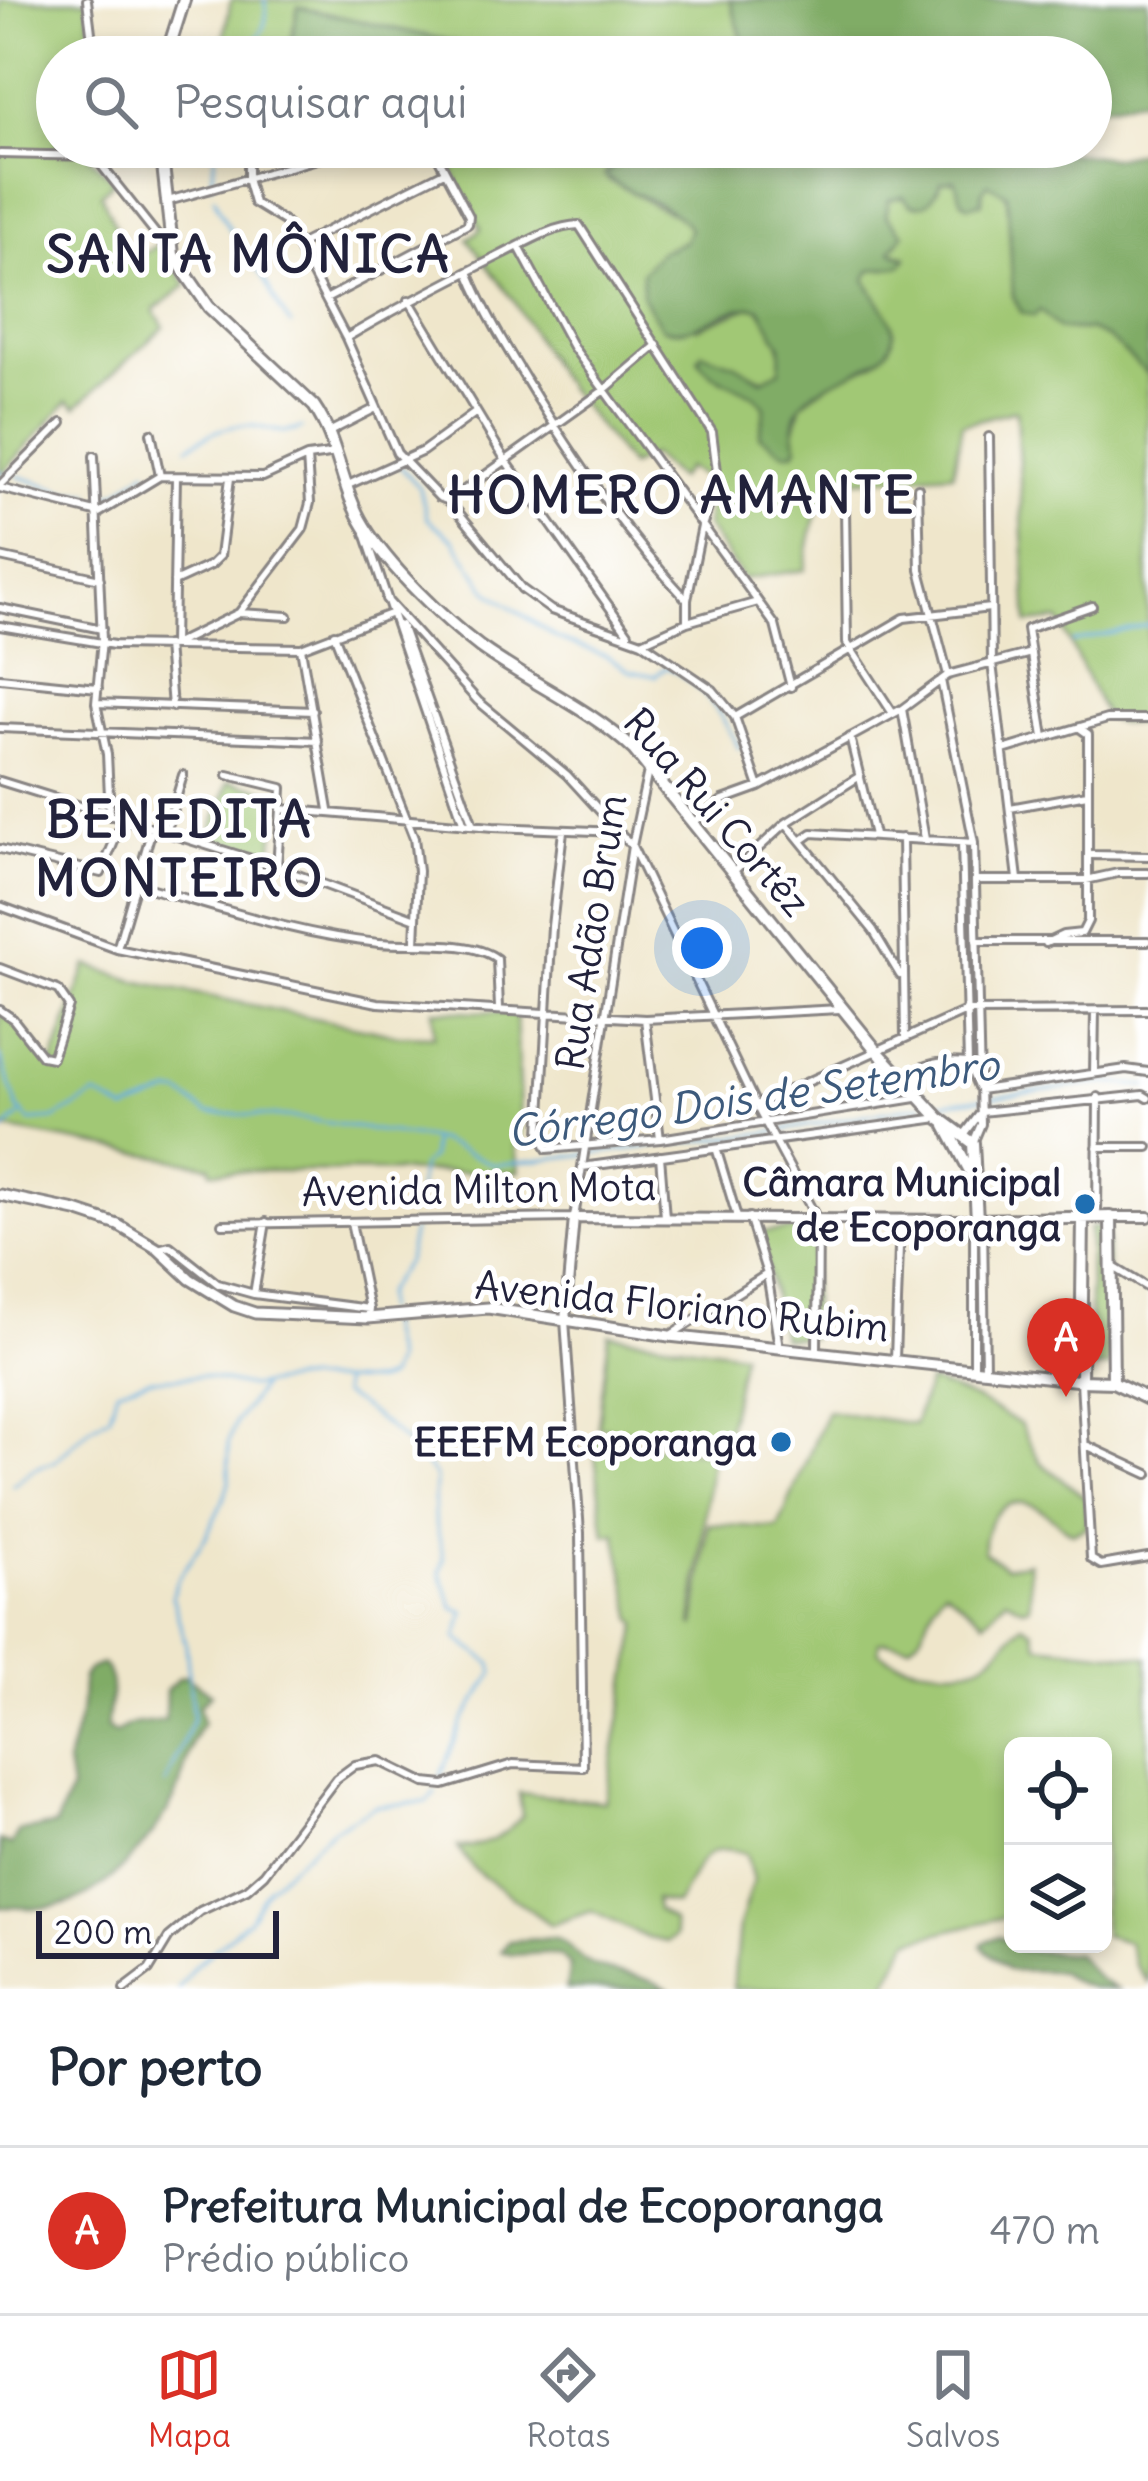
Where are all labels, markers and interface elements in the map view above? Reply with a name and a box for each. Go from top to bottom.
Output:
search box [36,36,1112,168]
icon: search [78,69,144,135]
text: Pesquisar aqui [174,74,467,130]
district label: SANTA MÔNICA [46,221,452,286]
district label: HOMERO AMANTE [447,463,917,527]
street label: Rua Rui Cortêz [613,698,820,926]
district label: BENEDITA MONTEIRO [35,787,325,910]
street label: Rua Adão Brum [546,791,637,1073]
your location [672,918,732,978]
water label: Córrego Dois de Setembro [504,1037,1004,1158]
place label: Câmara Municipal de Ecoporanga [743,1158,1061,1252]
street label: Avenida Milton Mota [301,1162,657,1217]
marker: Câmara Municipal de Ecoporanga [1072,1191,1098,1217]
street label: Avenida Floriano Rubim [473,1260,891,1353]
pin: A [1027,1298,1105,1397]
place label: EEEFM Ecoporanga [414,1418,757,1467]
marker: EEEFM Ecoporanga [768,1429,794,1455]
map controls [1004,1737,1112,1953]
button: locate [1004,1737,1112,1845]
button: layers [1004,1845,1112,1953]
scale bar [36,1905,279,1958]
text: 200 m [54,1911,152,1953]
text: Por perto [48,2035,262,2099]
text: Prefeitura Municipal de Ecoporanga [162,2178,884,2234]
text: A [74,2206,100,2255]
text: 470 m [990,2206,1100,2255]
text: Prédio público [162,2234,410,2283]
tab: Mapa [148,2342,231,2456]
tab: Rotas [526,2342,610,2456]
tab: Salvos [906,2342,1000,2456]

